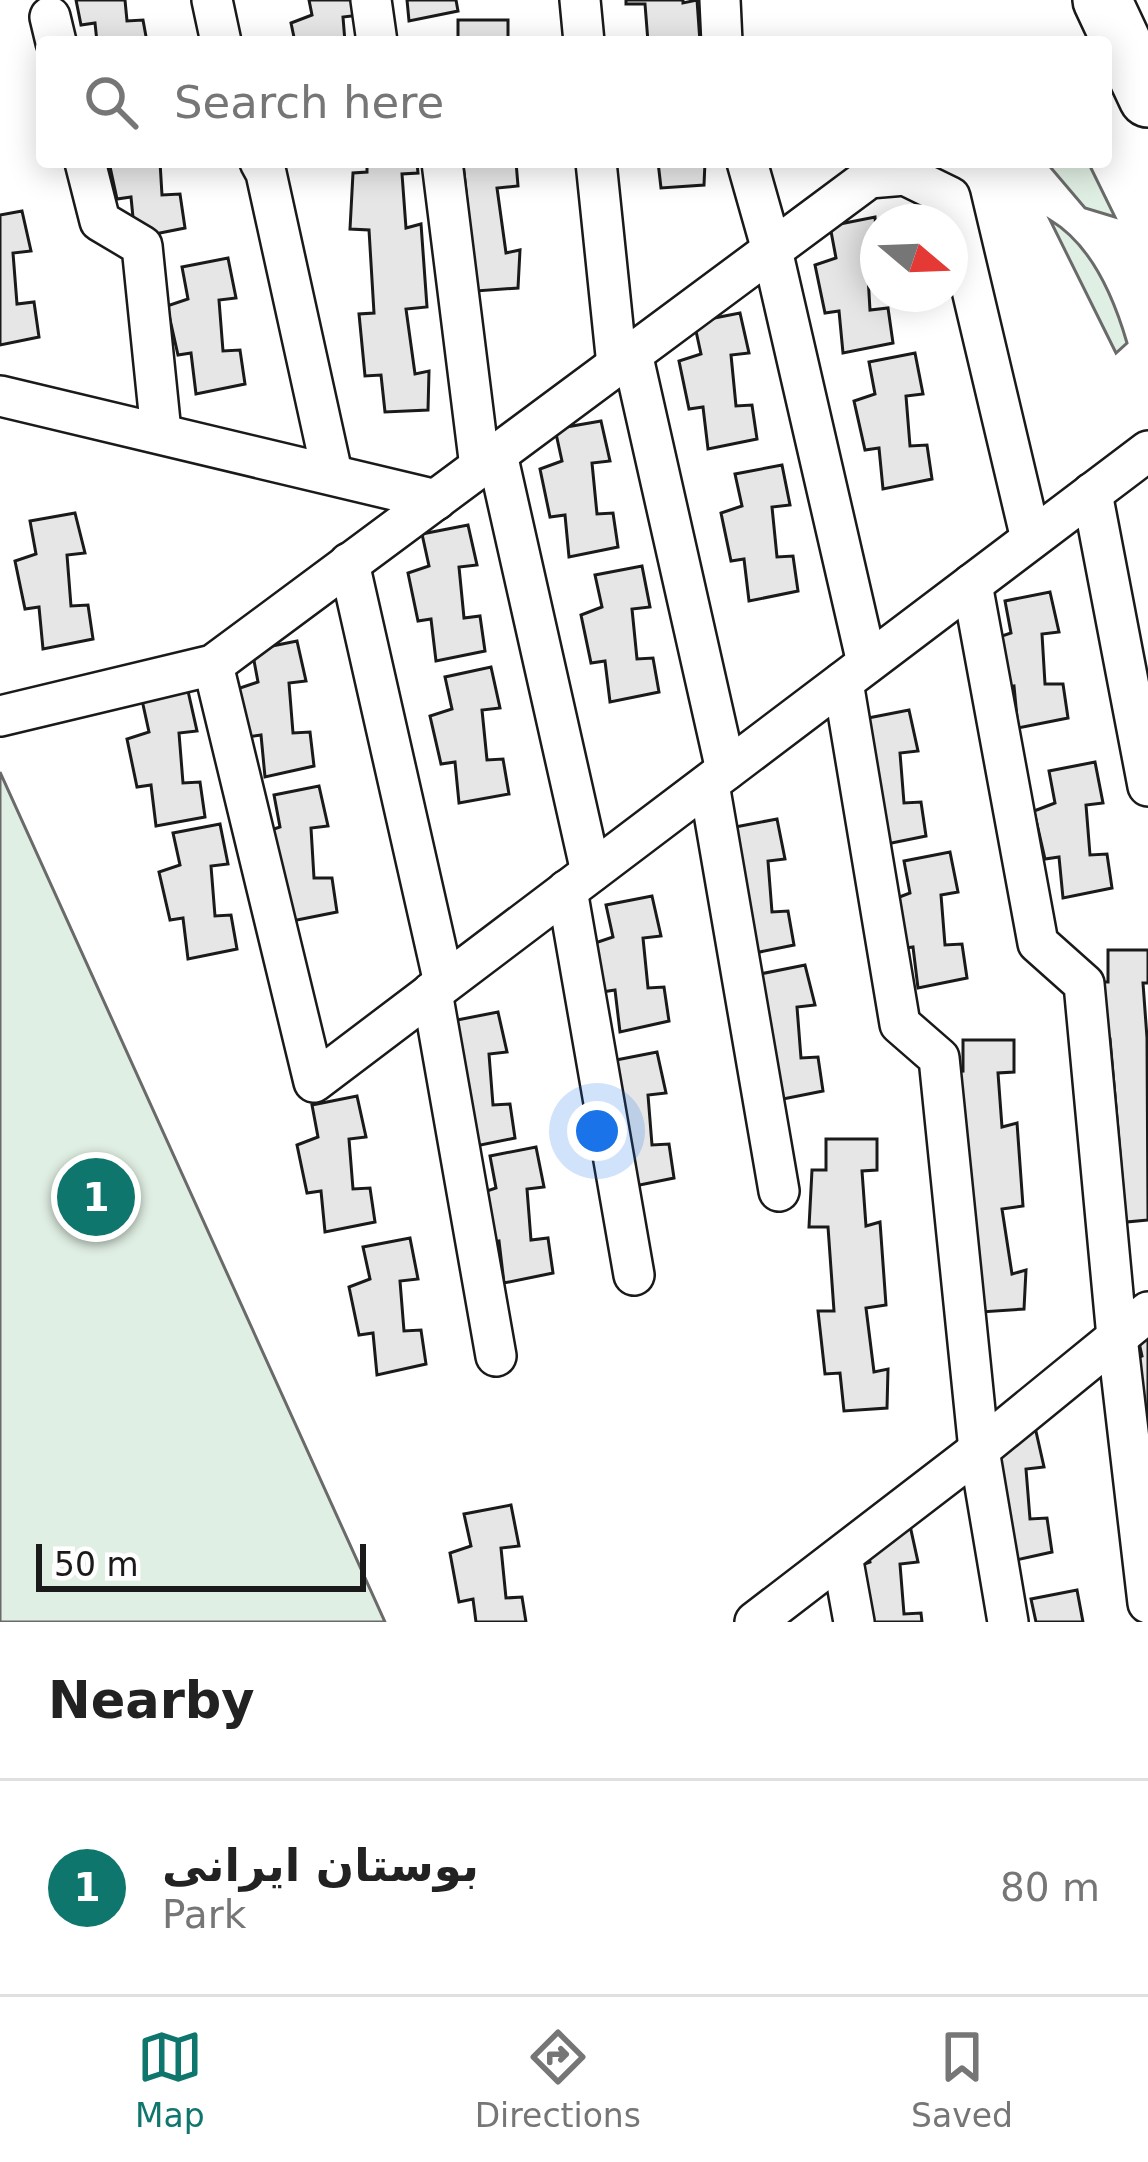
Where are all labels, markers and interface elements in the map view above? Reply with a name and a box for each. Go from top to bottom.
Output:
search box [36,36,1112,168]
icon: search [78,69,144,135]
text: Search here [174,76,444,129]
north arrow [860,204,968,312]
your location [567,1101,627,1161]
pin: 1 [57,1152,135,1242]
scale bar [36,1538,366,1591]
text: 50 m [54,1545,139,1584]
text: Nearby [48,1671,255,1730]
text: بوستان ایرانی [162,1839,479,1892]
text: 1 [73,1865,101,1910]
text: 80 m [1000,1865,1100,1910]
text: Park [162,1892,246,1937]
tab: Map [135,2024,205,2135]
tab: Directions [475,2024,641,2135]
tab: Saved [911,2024,1013,2135]

